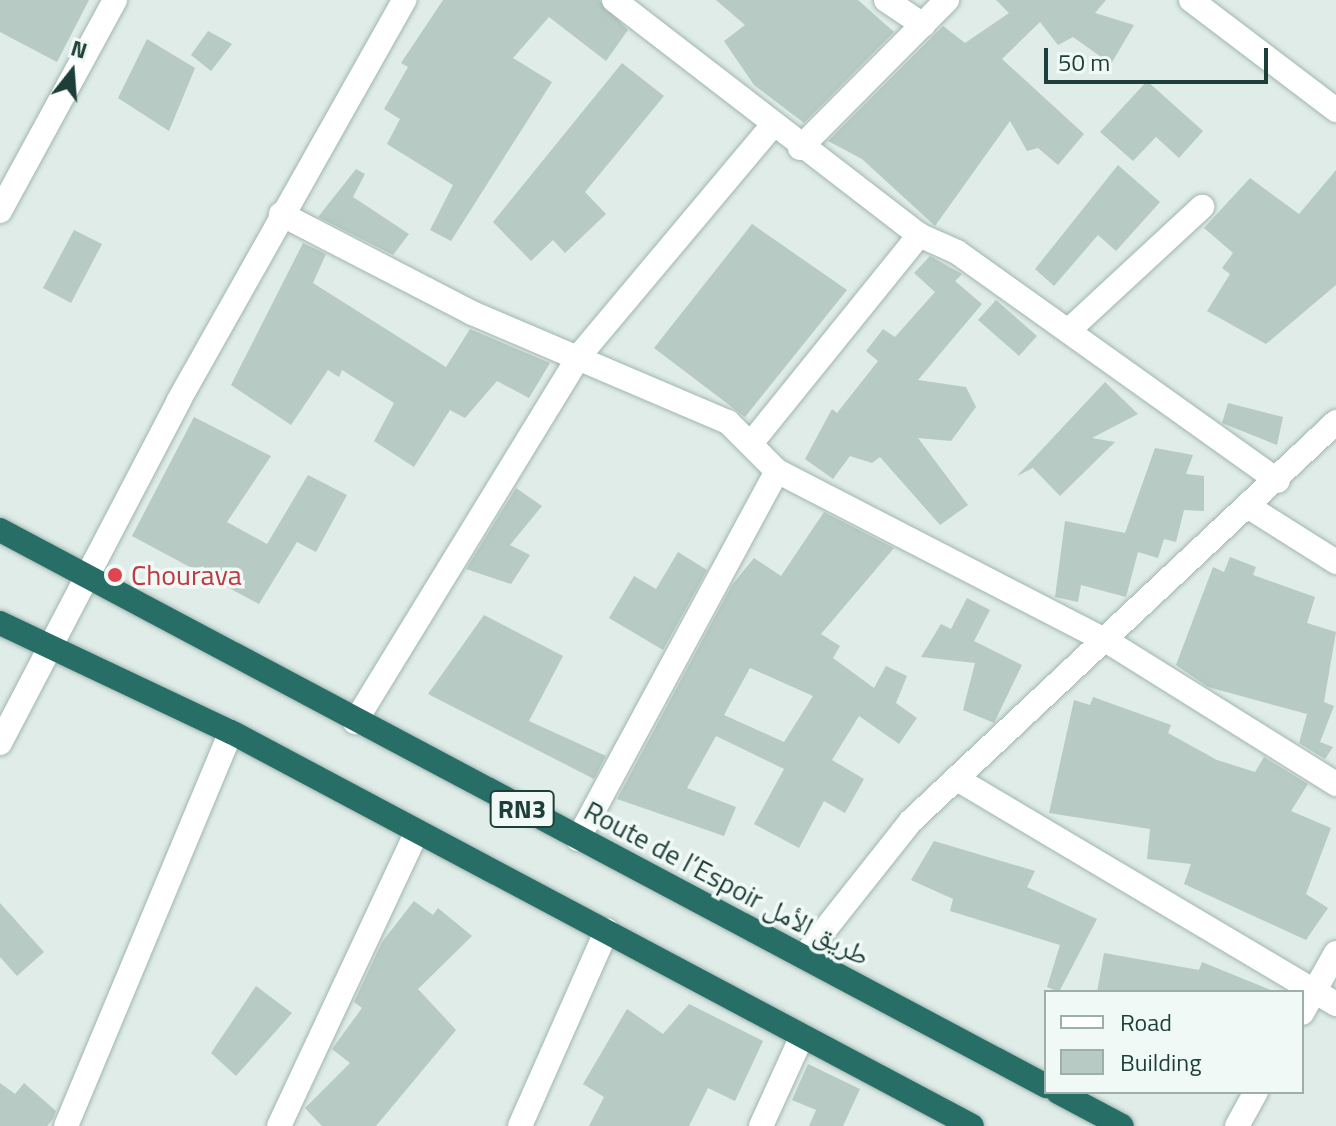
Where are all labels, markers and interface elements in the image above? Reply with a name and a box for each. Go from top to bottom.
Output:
text: N [67,31,91,68]
north arrow [32,32,112,112]
scale bar [1048,32,1272,82]
text: 50 m [1058,44,1110,80]
place label: Chourava [131,558,242,592]
marker: Chourava [106,566,124,584]
road number: RN3 [488,787,556,831]
street label: Route de l’Espoir طريق الأمل [579,793,875,973]
legend [1044,990,1304,1094]
text: Road [1120,1004,1172,1040]
text: Building [1120,1044,1202,1080]

